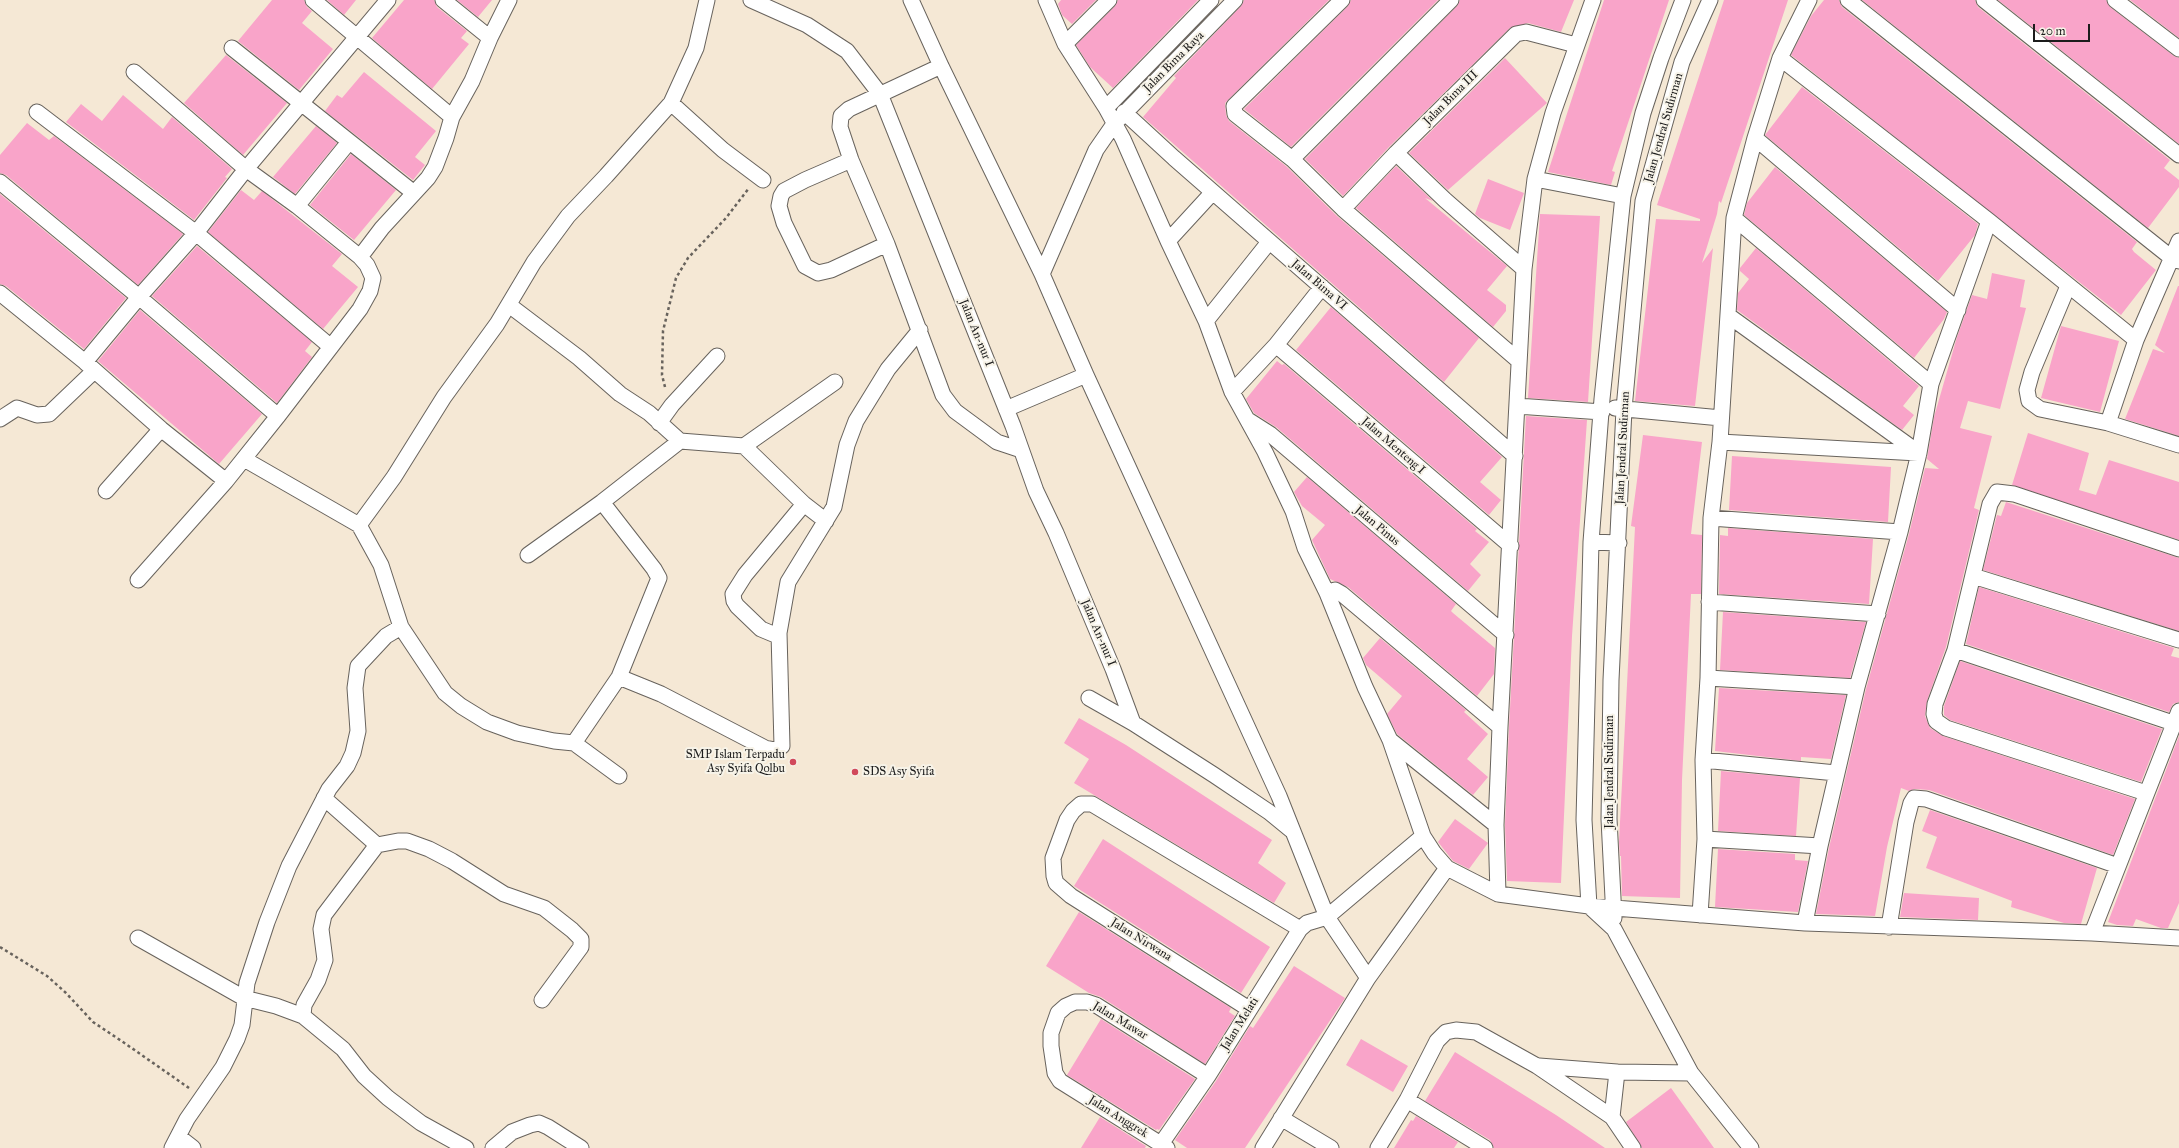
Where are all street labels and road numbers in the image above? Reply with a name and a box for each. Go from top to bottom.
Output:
street label: Jalan Bima Raya [1141,29,1207,95]
street label: Jalan Bima III [1421,68,1481,128]
street label: Jalan Jendral Sudirman [1641,72,1687,184]
street label: Jalan Bima VI [1288,257,1350,313]
street label: Jalan An-nur I [956,297,996,369]
street label: Jalan Jendral Sudirman [1613,391,1633,505]
street label: Jalan Menteng I [1358,414,1428,478]
street label: Jalan Pinus [1352,503,1402,549]
street label: Jalan An-nur I [1077,597,1119,669]
street label: Jalan Jendral Sudirman [1603,715,1617,829]
street label: Jalan Nirwana [1108,915,1174,965]
street label: Jalan Melati [1218,995,1262,1053]
street label: Jalan Mawar [1090,999,1150,1043]
street label: Jalan Anggrek [1085,1093,1151,1141]

